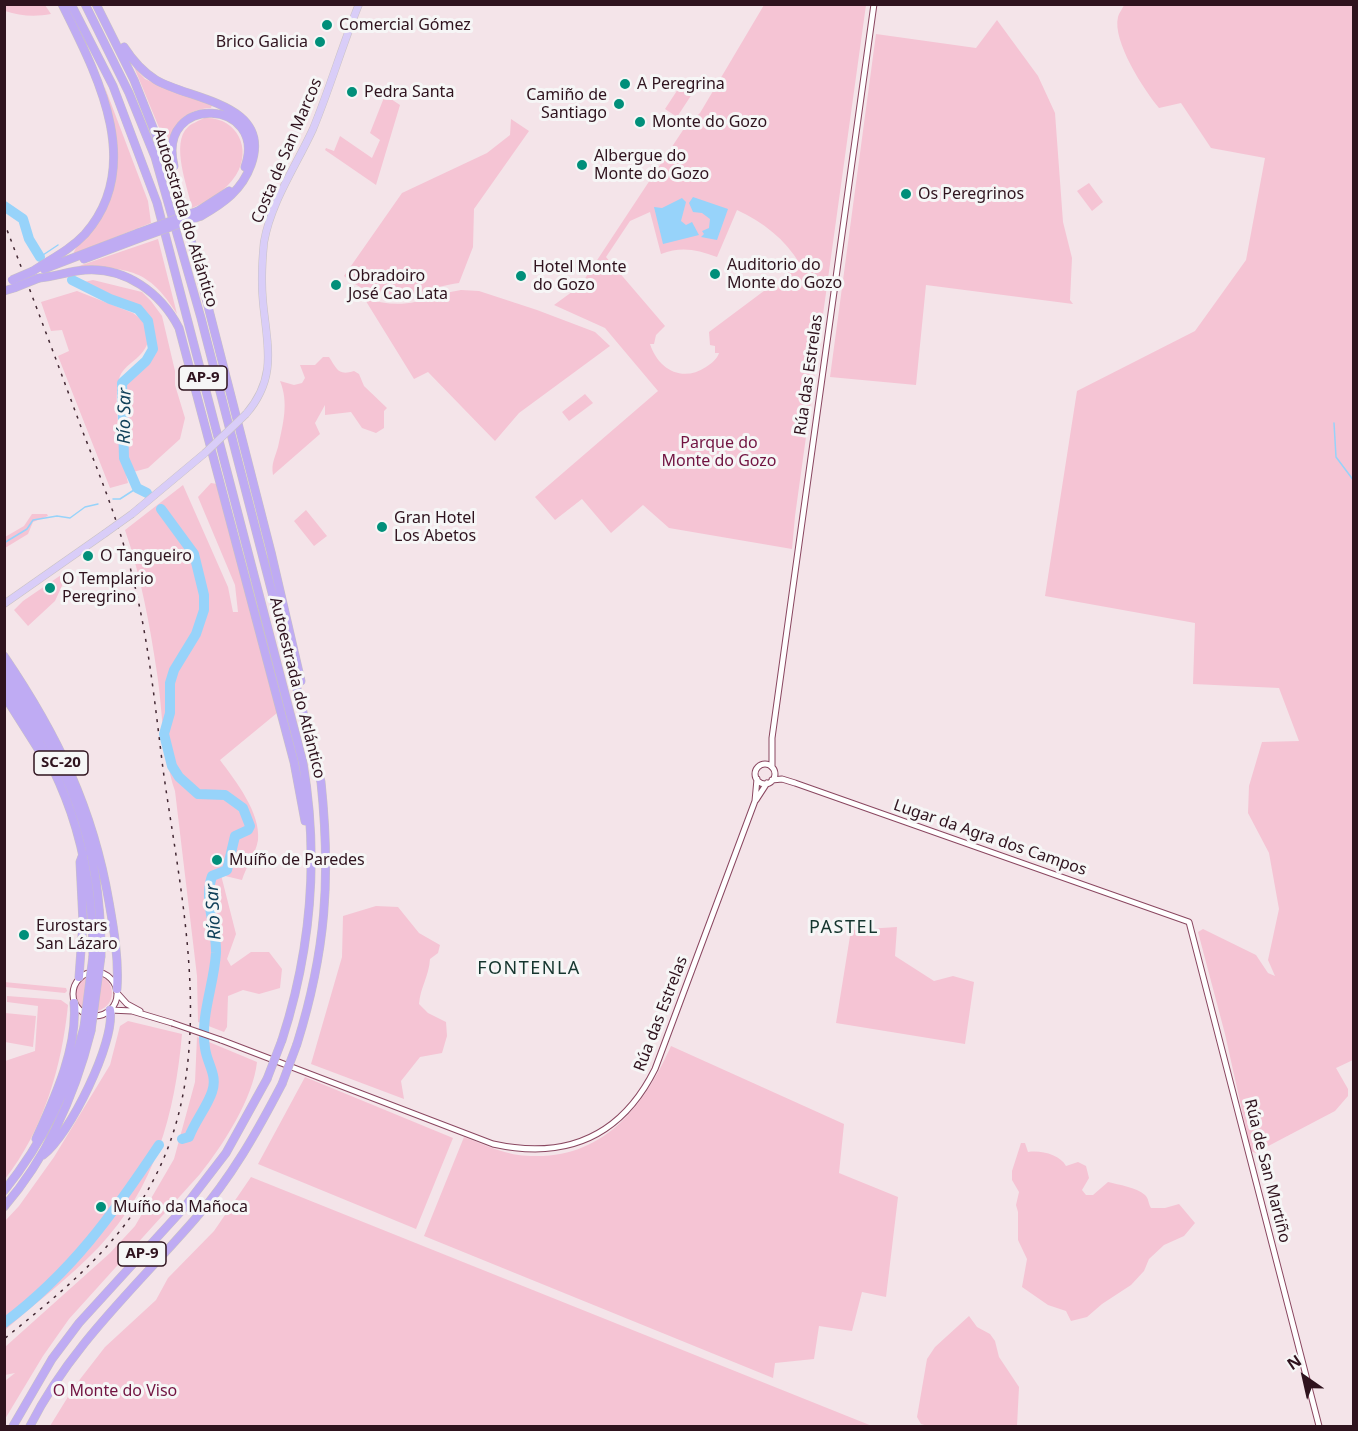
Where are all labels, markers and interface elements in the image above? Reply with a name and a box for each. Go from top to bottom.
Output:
place label: Comercial Gómez [339,15,471,35]
marker: Comercial Gómez [320,18,334,32]
place label: Brico Galicia [216,32,308,52]
marker: Brico Galicia [313,35,327,49]
place label: A Peregrina [637,74,725,94]
street label: Costa de San Marcos [248,75,326,227]
marker: A Peregrina [618,77,632,91]
place label: Pedra Santa [364,82,454,102]
marker: Pedra Santa [345,85,359,99]
place label: Camiño de Santiago [526,85,607,123]
marker: Camiño de Santiago [612,97,626,111]
place label: Monte do Gozo [652,112,767,132]
marker: Monte do Gozo [633,115,647,129]
street label: Autoestrada do Atlántico [149,126,221,310]
place label: Albergue do Monte do Gozo [594,146,709,184]
marker: Albergue do Monte do Gozo [575,158,589,172]
place label: Os Peregrinos [918,184,1024,204]
marker: Os Peregrinos [899,187,913,201]
place label: Auditorio do Monte do Gozo [727,255,842,293]
place label: Hotel Monte do Gozo [533,257,627,295]
place label: Obradoiro José Cao Lata [348,266,448,304]
marker: Auditorio do Monte do Gozo [708,267,722,281]
marker: Hotel Monte do Gozo [514,269,528,283]
marker: Obradoiro José Cao Lata [329,278,343,292]
street label: Rúa das Estrelas [791,313,827,437]
road number: AP-9 [179,366,227,390]
water label: Río Sar [114,388,136,444]
park label: Parque do Monte do Gozo [661,433,777,471]
place label: Gran Hotel Los Abetos [394,508,476,546]
marker: Gran Hotel Los Abetos [375,520,389,534]
place label: O Tangueiro [100,546,192,566]
marker: O Tangueiro [81,549,95,563]
place label: O Templario Peregrino [62,569,154,607]
marker: O Templario Peregrino [43,581,57,595]
street label: Autoestrada do Atlántico [265,595,329,781]
road number: SC-20 [34,751,88,775]
street label: Lugar da Agra dos Campos [891,796,1089,880]
place label: Muíño de Paredes [229,850,365,870]
marker: Muíño de Paredes [210,853,224,867]
water label: Río Sar [202,883,226,941]
place label: Eurostars San Lázaro [36,916,118,954]
district label: PASTEL [809,917,879,939]
marker: Eurostars San Lázaro [17,928,31,942]
street label: Rúa das Estrelas [630,954,692,1074]
district label: FONTENLA [477,958,581,980]
street label: Rúa de San Martiño [1240,1097,1294,1245]
place label: Muíño da Mañoca [113,1197,248,1217]
marker: Muíño da Mañoca [94,1200,108,1214]
road number: AP-9 [118,1242,166,1266]
north arrow [1274,1347,1334,1407]
text: N [1282,1349,1305,1375]
park label: O Monte do Viso [53,1381,177,1401]

